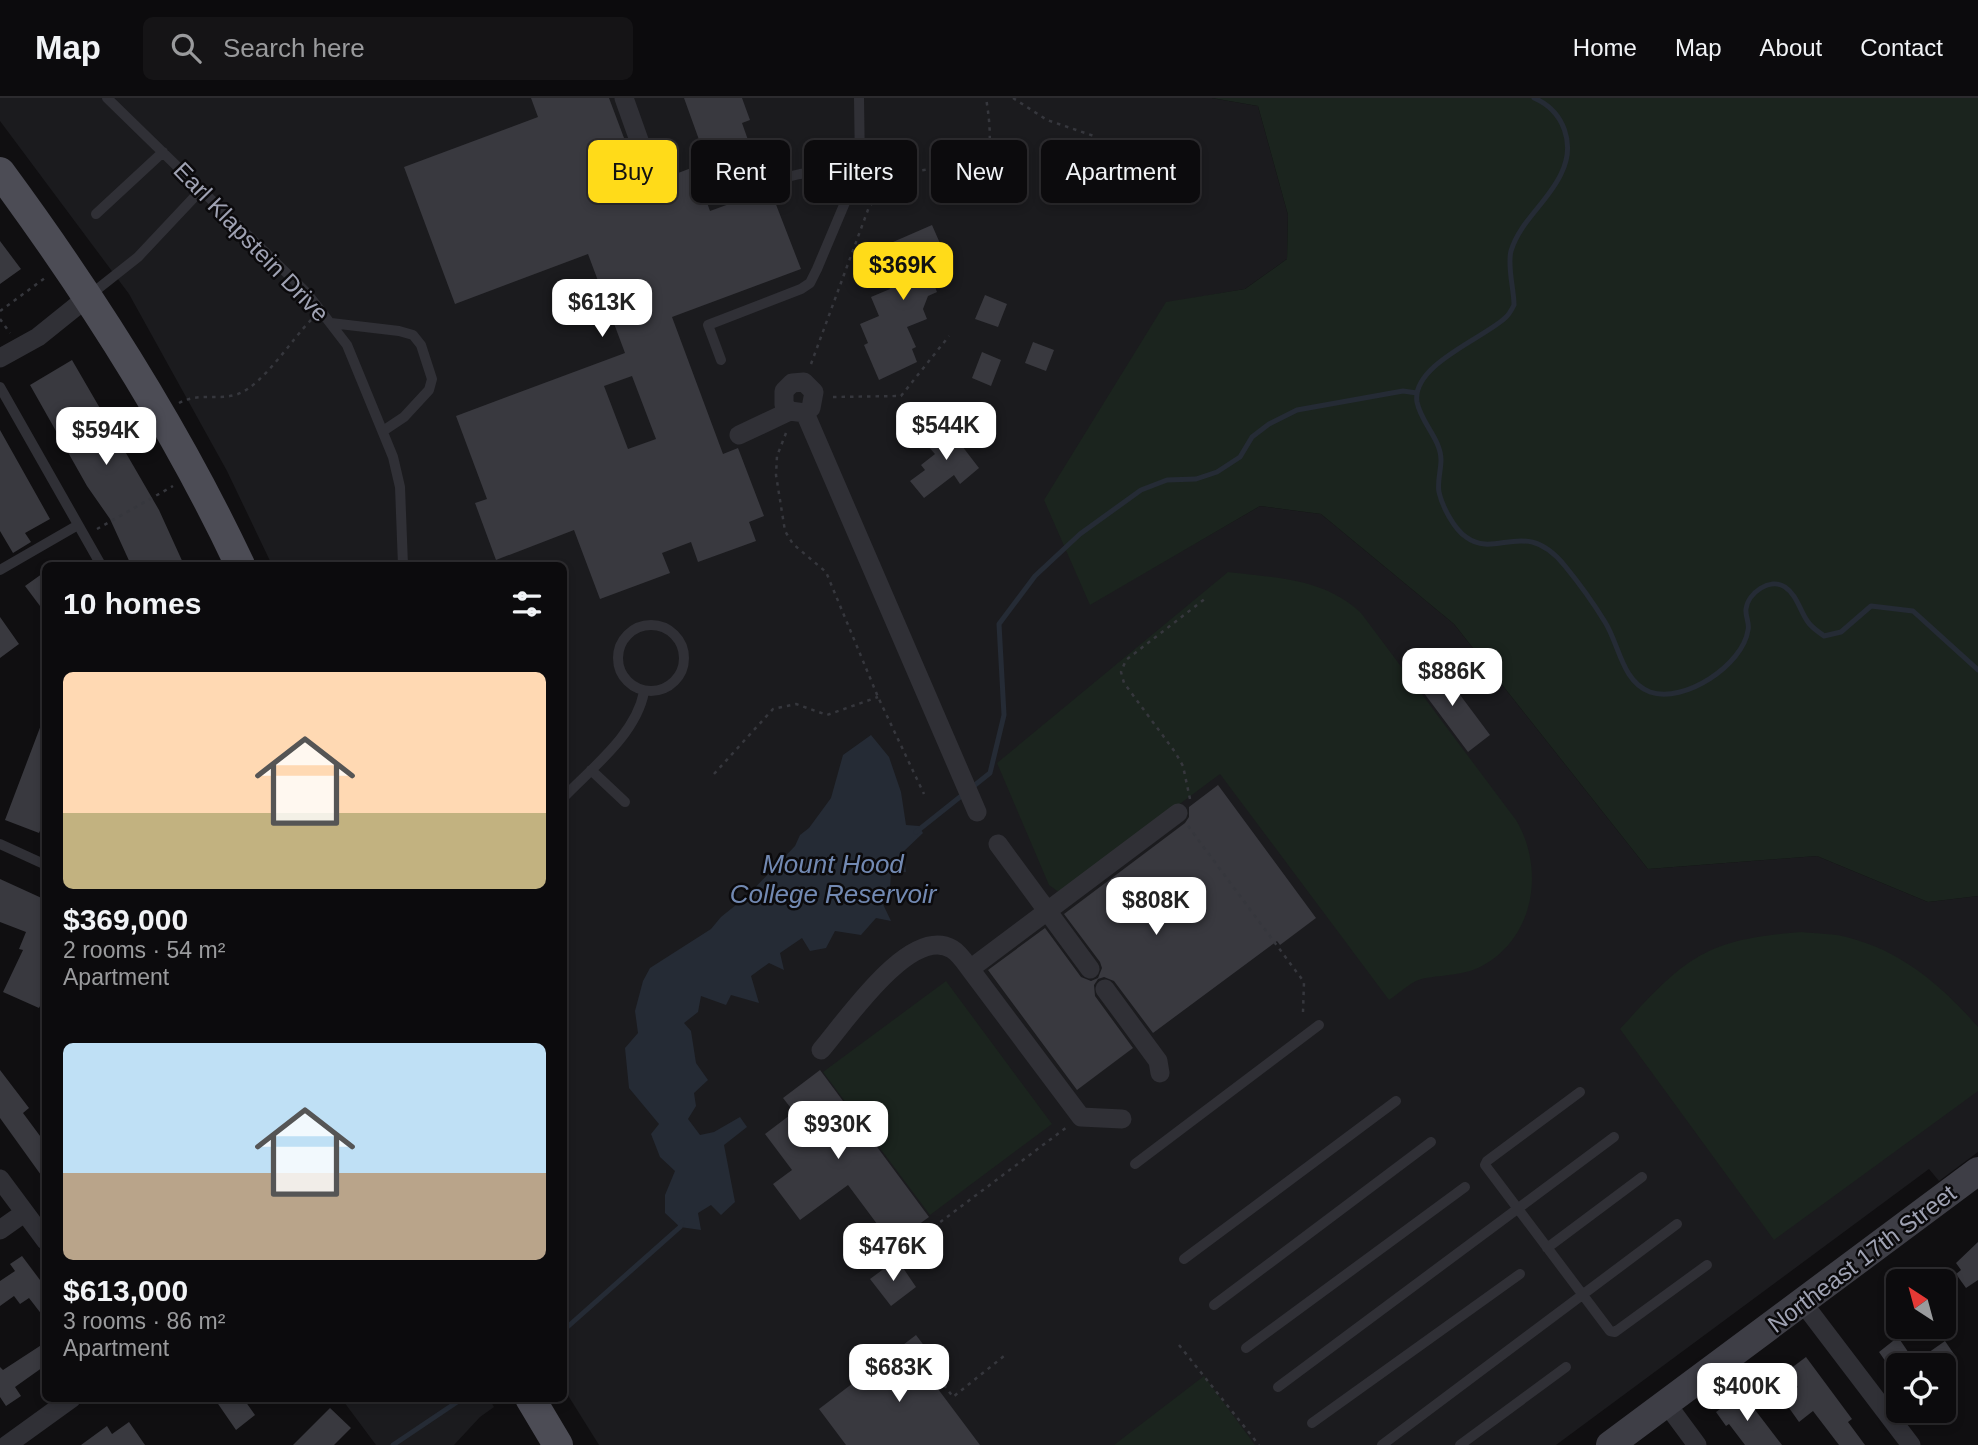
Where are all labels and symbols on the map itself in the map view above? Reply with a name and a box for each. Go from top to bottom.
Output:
street label: Earl Klapstein Drive [168,156,334,327]
pin: $369K [854,242,952,302]
pin: $613K [553,280,651,339]
pin: $544K [897,402,995,462]
pin: $594K [57,408,155,467]
pin: $886K [1403,648,1501,708]
water label: Mount Hood College Reservoir [730,849,938,909]
pin: $808K [1107,878,1205,937]
pin: $930K [789,1102,887,1161]
street label: Northeast 17th Street [1762,1179,1961,1338]
pin: $476K [844,1224,942,1283]
north arrow [1886,1269,1956,1339]
pin: $683K [850,1344,948,1404]
pin: $400K [1698,1364,1796,1423]

